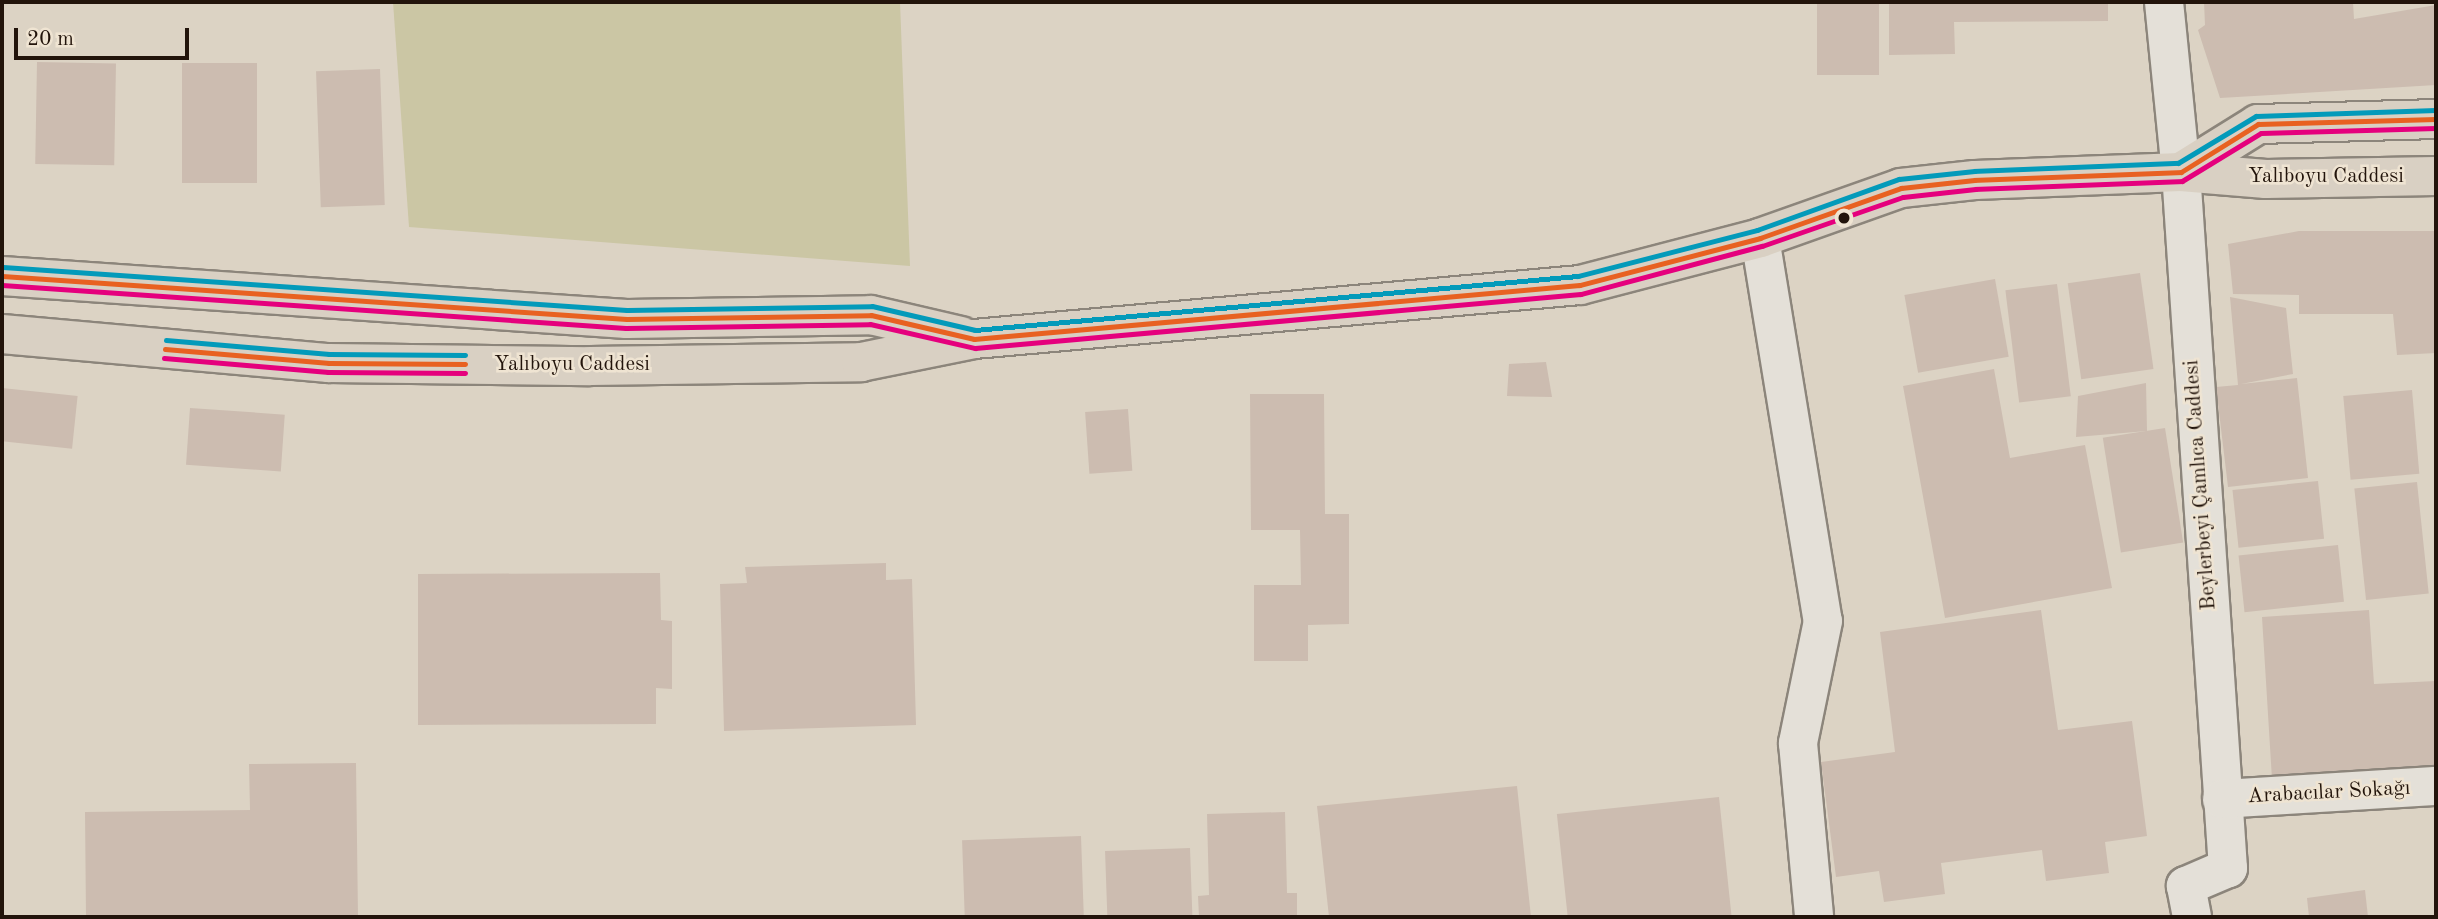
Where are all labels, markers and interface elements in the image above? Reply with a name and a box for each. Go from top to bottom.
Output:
scale bar [18,14,192,58]
text: 20 m [27,29,74,50]
street label: Yalıboyu Caddesi [2248,164,2404,190]
unlabelled marker [1837,211,1851,225]
street label: Yalıboyu Caddesi [494,352,650,378]
street label: Beylerbeyi Çamlıca Caddesi [2180,359,2222,611]
street label: Arabacılar Sokağı [2247,776,2411,810]

